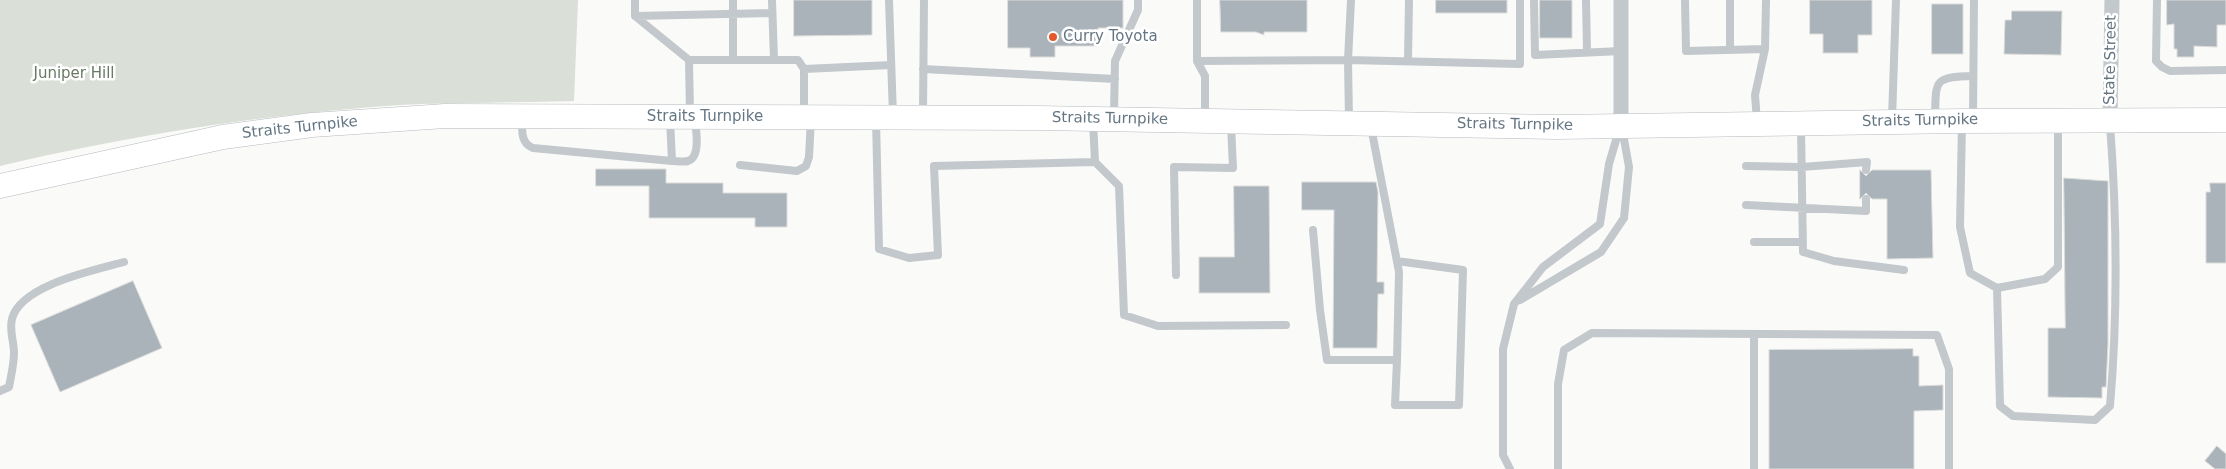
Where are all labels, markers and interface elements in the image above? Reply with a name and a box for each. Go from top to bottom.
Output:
street label: State Street [2101,15,2121,105]
place label: Curry Toyota [1063,28,1158,46]
marker: Curry Toyota [1047,31,1059,43]
park label: Juniper Hill [33,65,115,83]
street label: Straits Turnpike [647,108,763,126]
street label: Straits Turnpike [1052,109,1168,129]
street label: Straits Turnpike [1862,111,1978,131]
street label: Straits Turnpike [241,113,359,143]
street label: Straits Turnpike [1457,115,1573,135]

